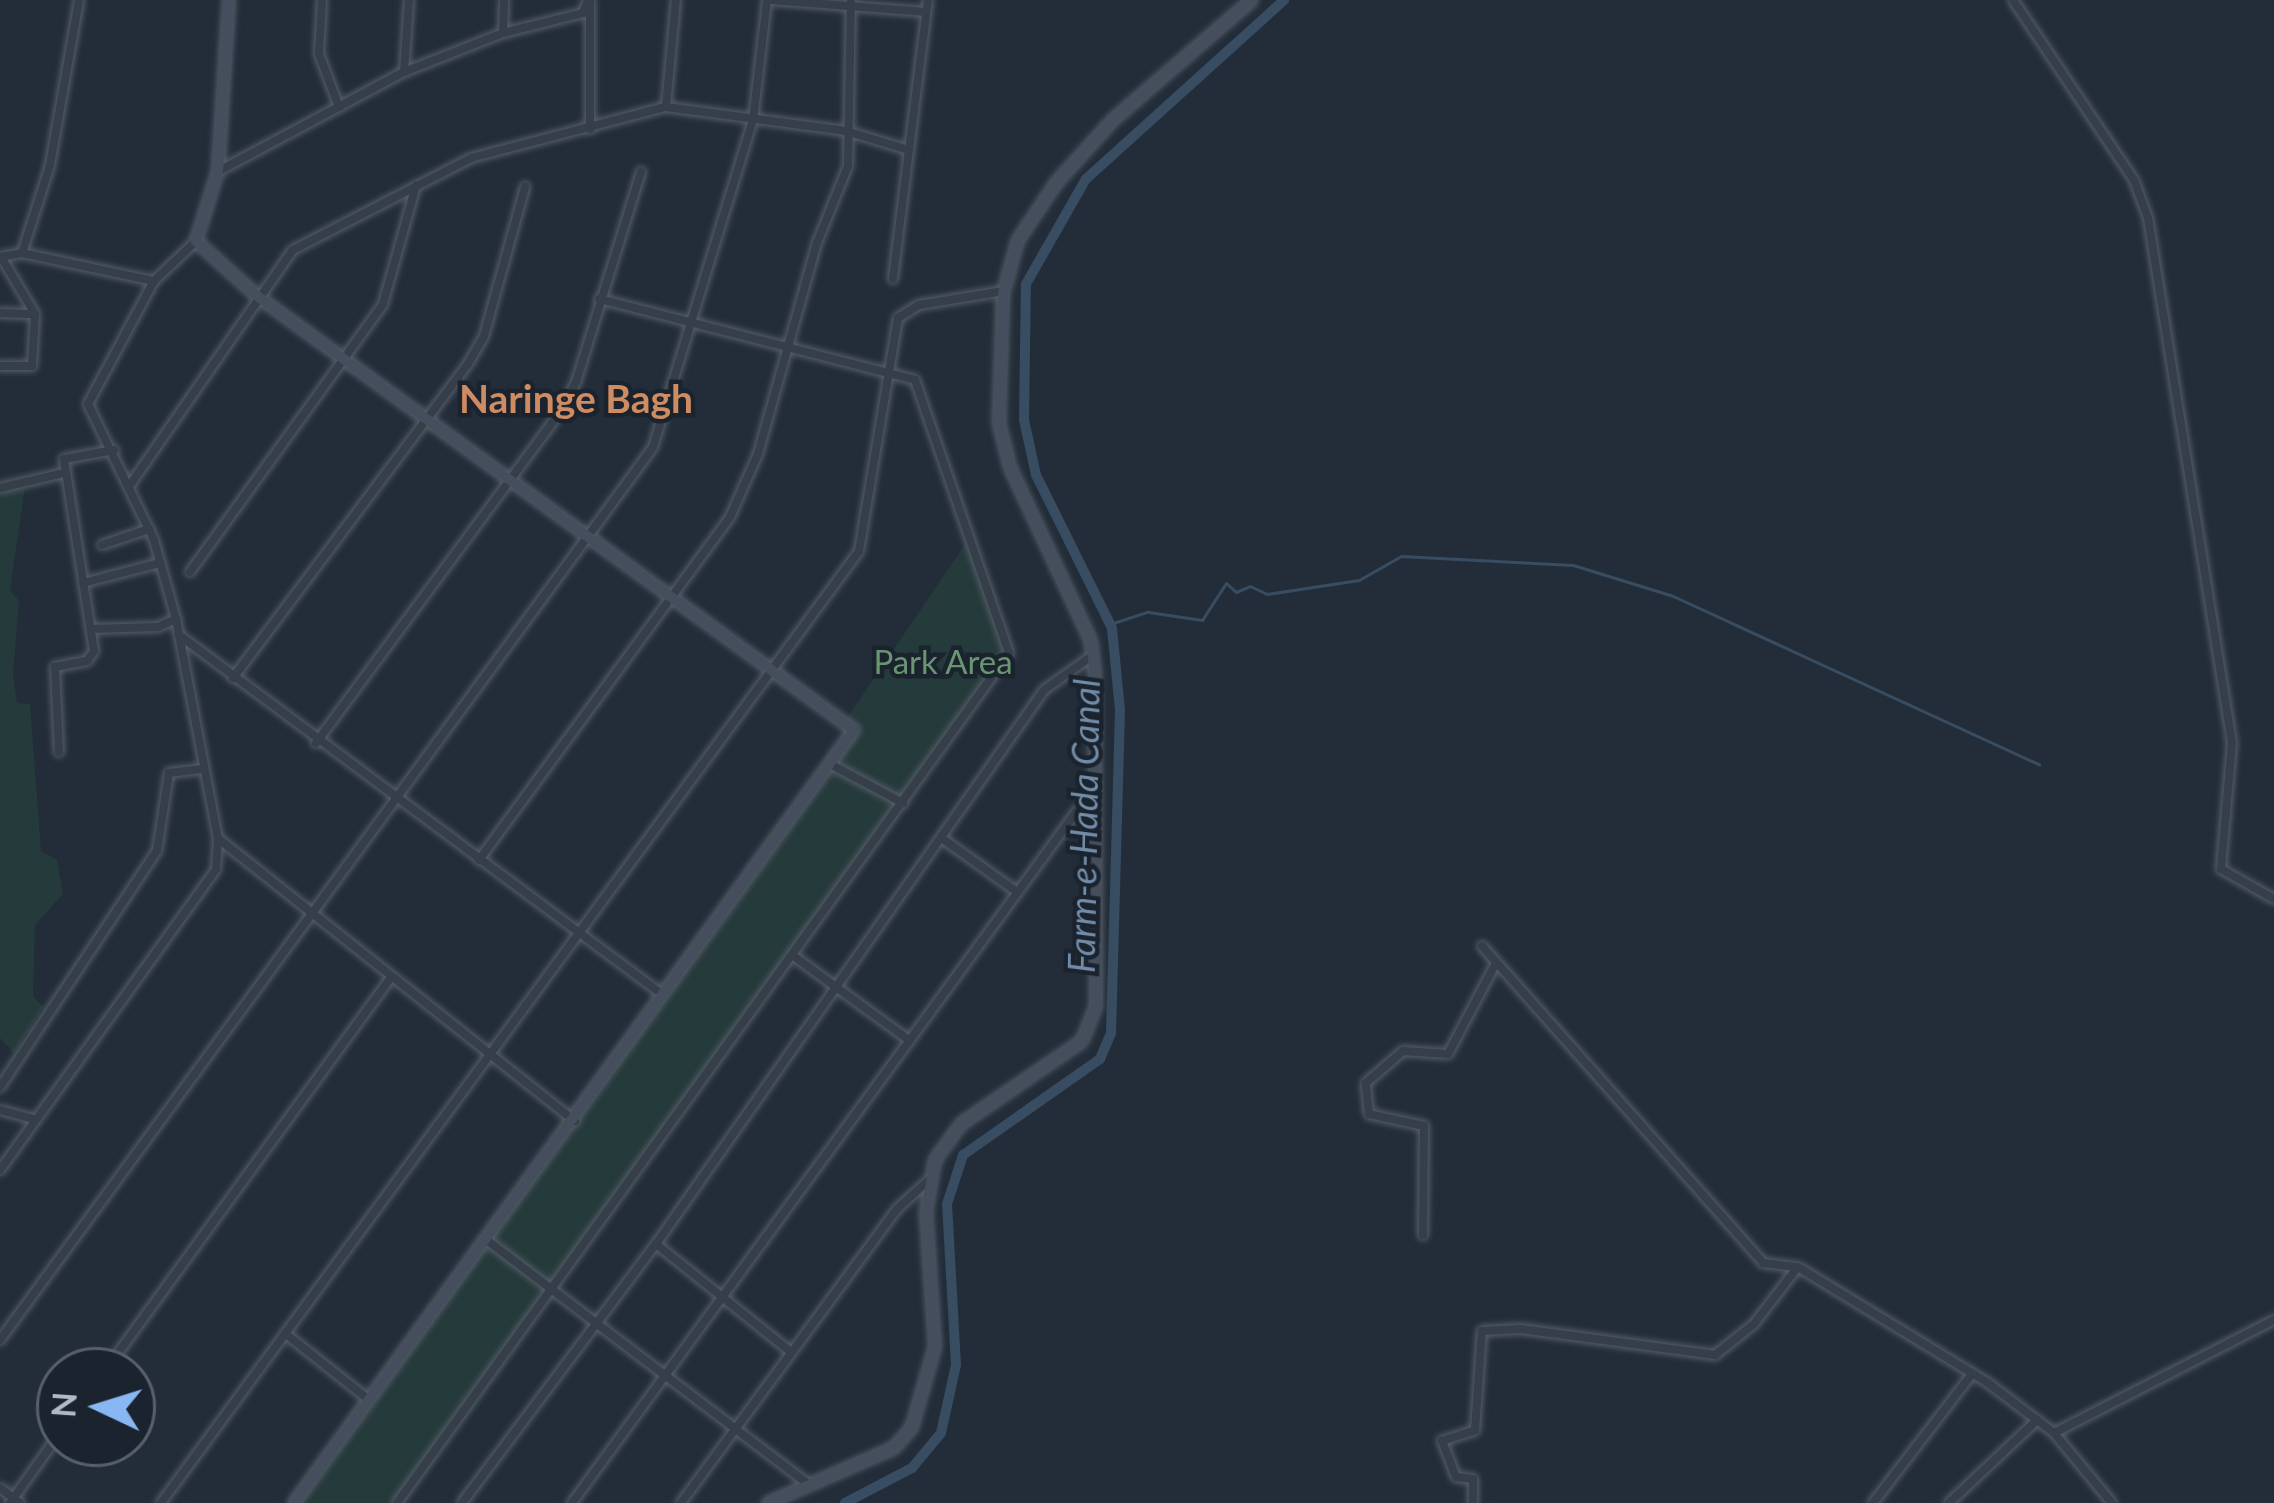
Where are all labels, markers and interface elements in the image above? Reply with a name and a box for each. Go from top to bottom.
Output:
district label: Naringe Bagh [459,375,693,421]
park label: Park Area [873,642,1013,682]
water label: Farm-e-Hada Canal [1060,679,1108,973]
north arrow [36,1347,156,1467]
text: N [42,1391,84,1419]

